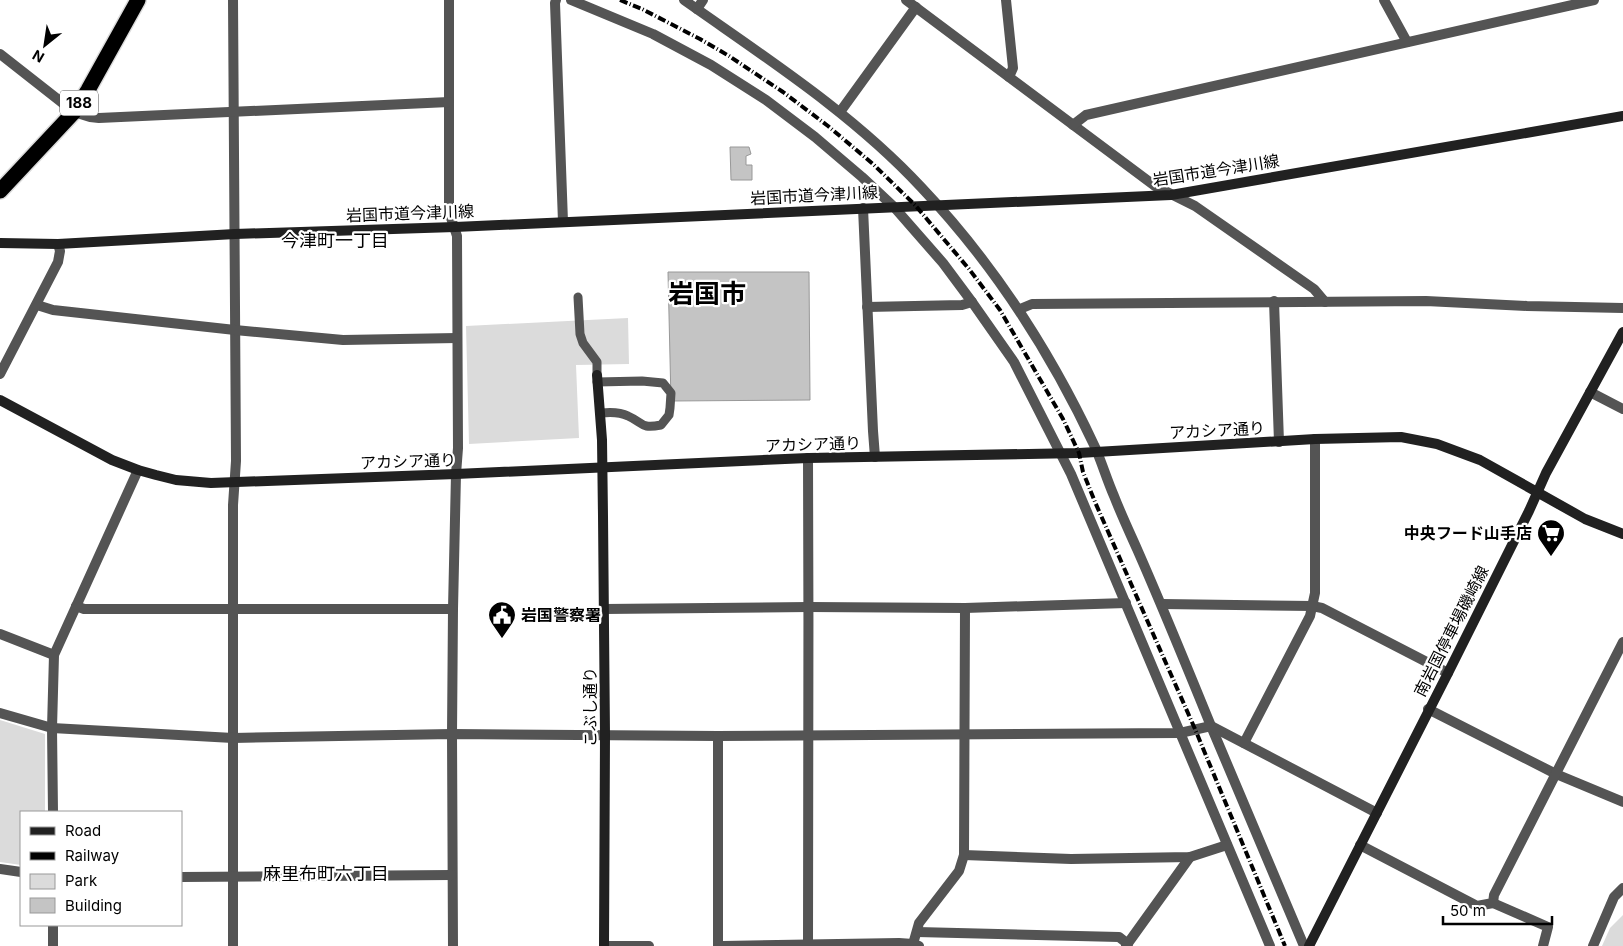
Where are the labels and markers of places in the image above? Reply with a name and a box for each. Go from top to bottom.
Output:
supermarket icon: 中央フード山手店 [1536,518,1566,557]
place label: 中央フード山手店 [1404,523,1532,543]
public building icon: 岩国警察署 [487,600,517,639]
place label: 岩国警察署 [521,605,601,625]

